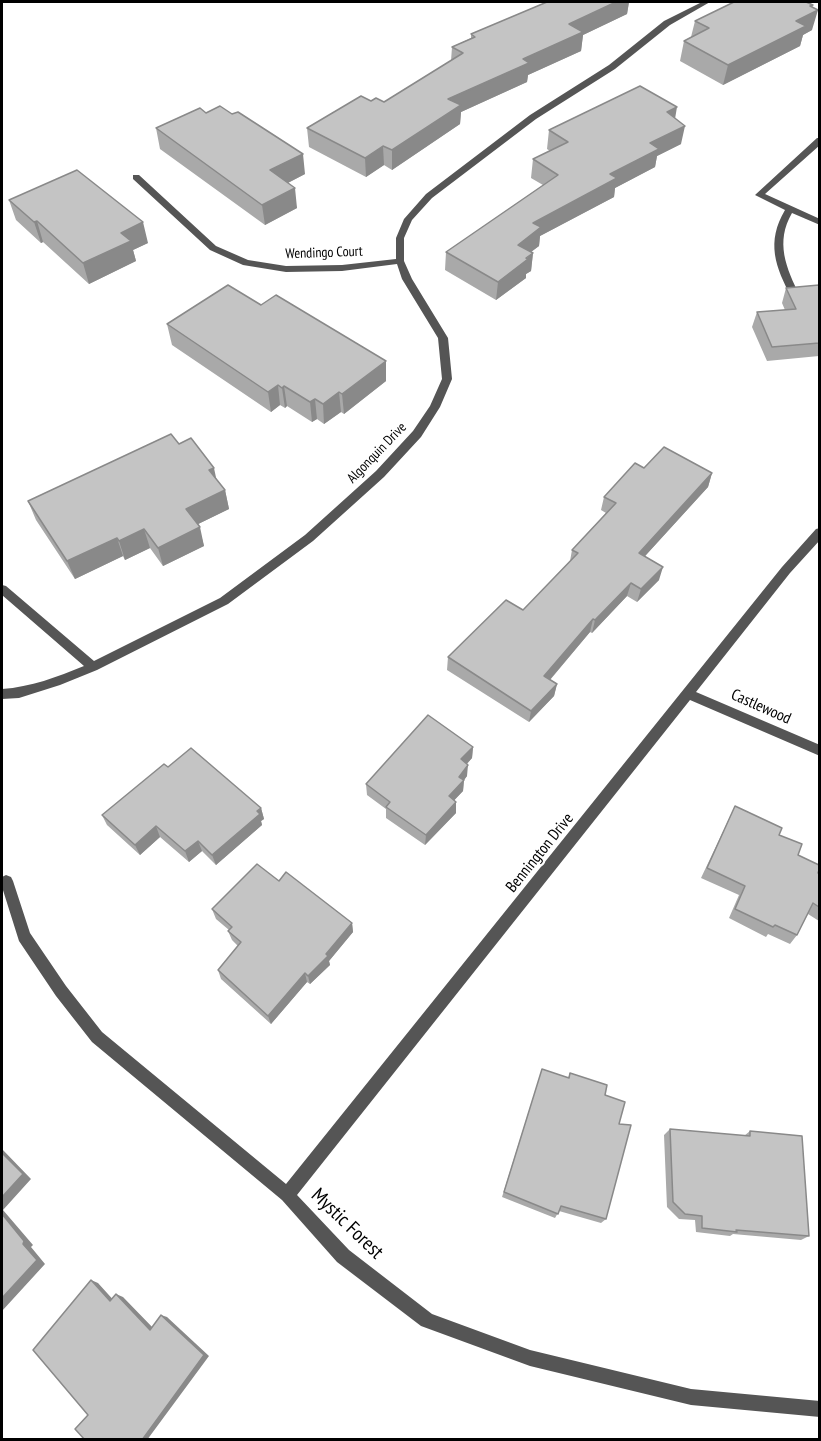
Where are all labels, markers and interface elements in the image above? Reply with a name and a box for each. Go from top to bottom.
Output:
street label: Wendingo Court [285,243,363,263]
street label: Algonquin Drive [344,419,410,487]
street label: Castlewood [728,685,794,729]
street label: Bennington Drive [502,810,578,896]
street label: Mystic Forest [306,1184,388,1264]

